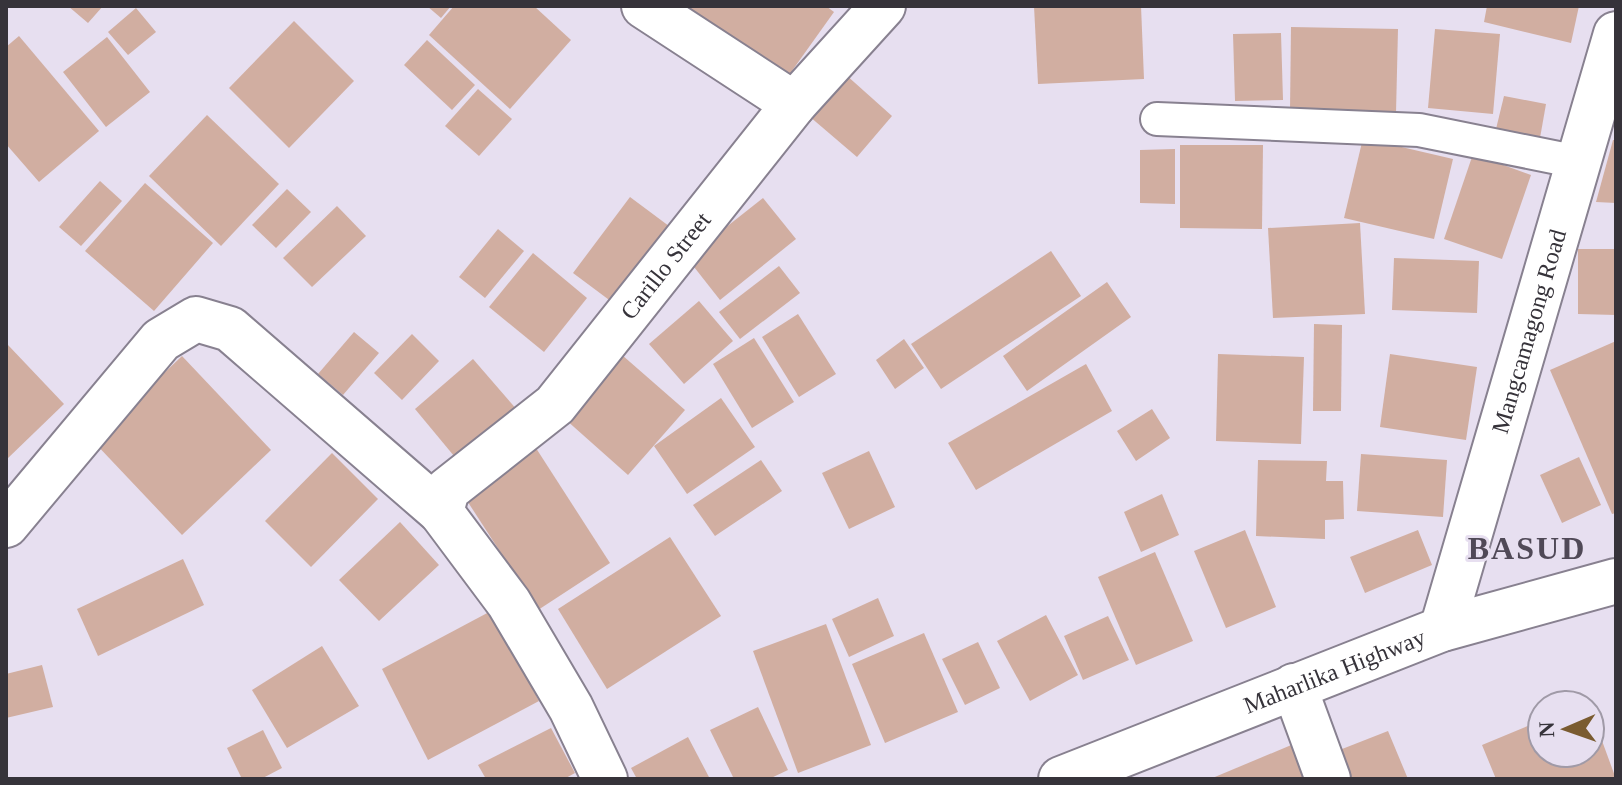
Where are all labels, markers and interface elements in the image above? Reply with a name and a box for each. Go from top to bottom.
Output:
street label: Carillo Street [615,207,716,324]
street label: Mangcamagong Road [1487,226,1571,437]
district label: BASUD [1468,530,1586,566]
street label: Maharlika Highway [1240,624,1429,719]
north arrow [1526,689,1606,769]
text: N [1534,721,1559,738]

